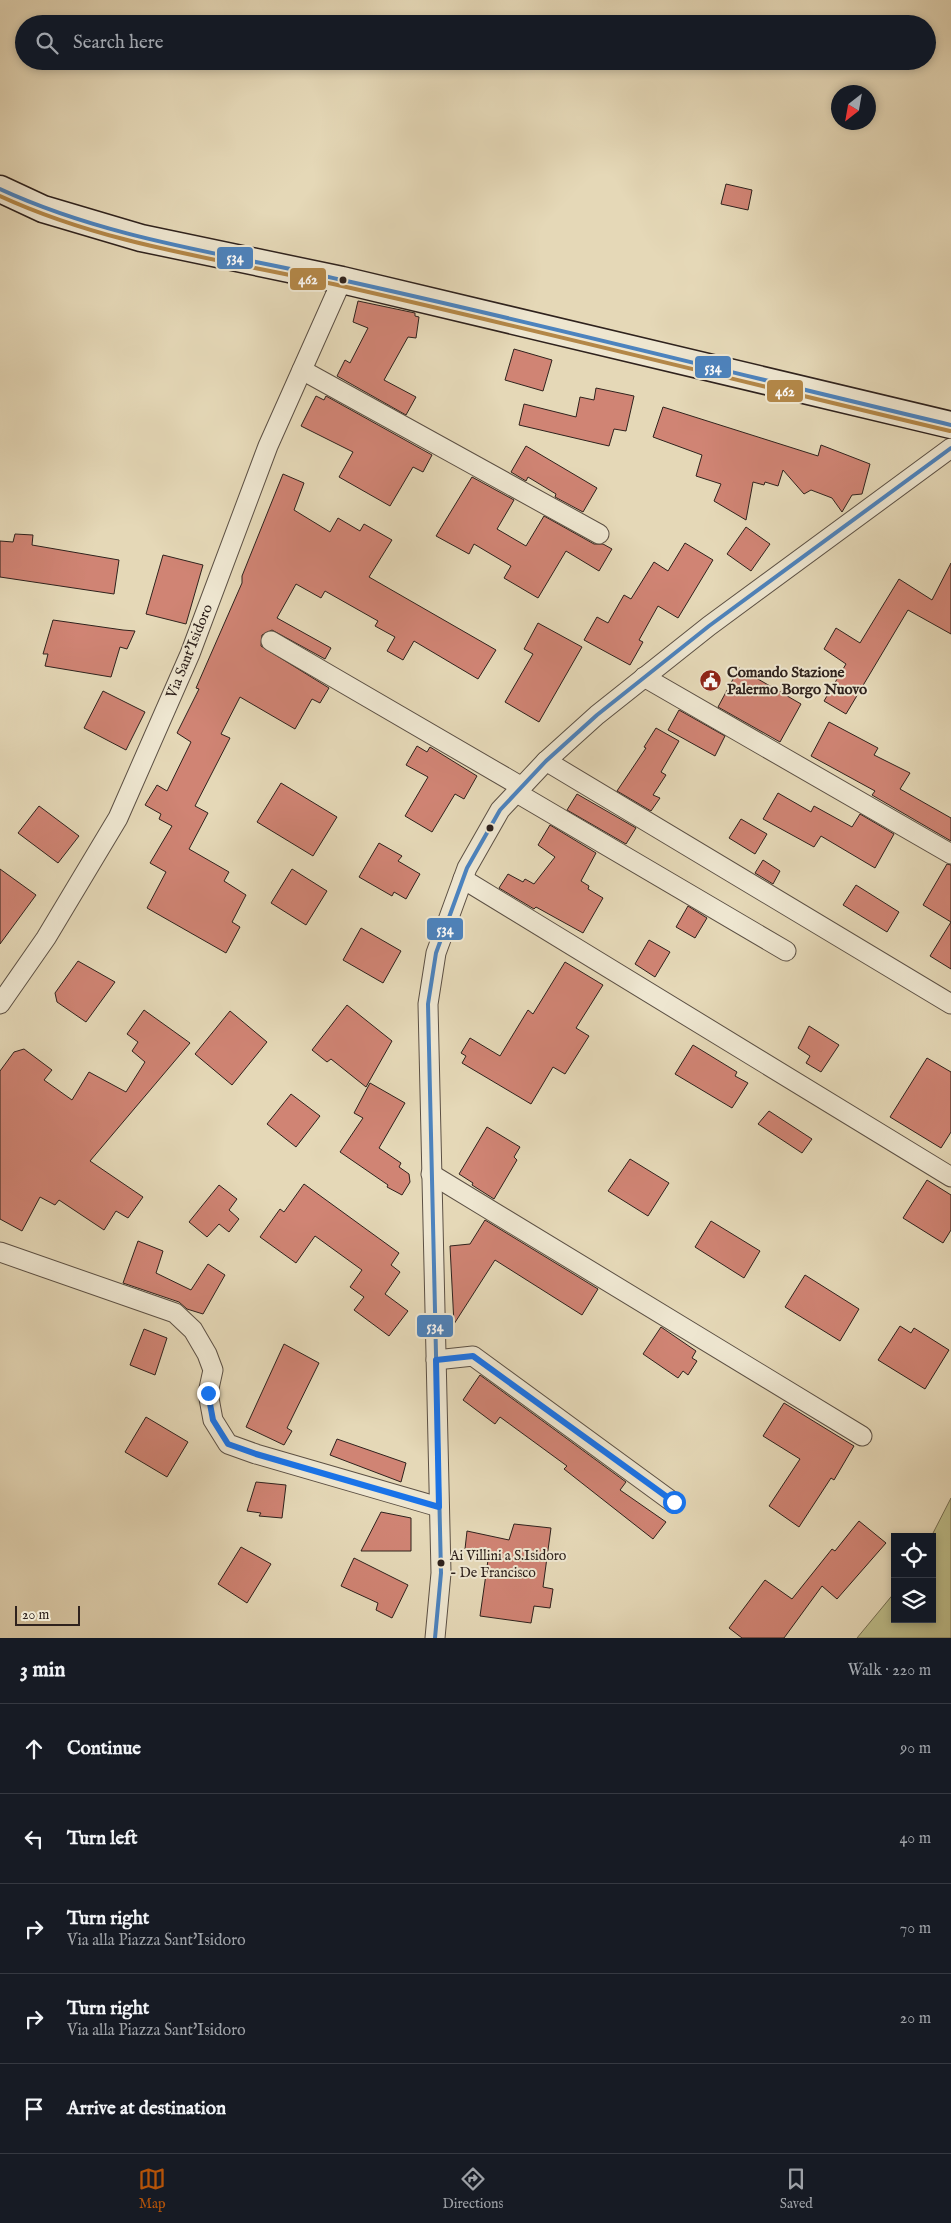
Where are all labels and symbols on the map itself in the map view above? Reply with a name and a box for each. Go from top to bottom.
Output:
north arrow [831,85,876,130]
line badge: 534 [216,246,254,270]
text: 534 [226,249,245,267]
line badge: 462 [289,267,327,291]
text: 462 [298,271,318,289]
unlabelled marker [338,275,348,285]
line badge: 534 [694,355,732,379]
text: 534 [704,359,723,377]
line badge: 462 [766,379,804,403]
text: 462 [775,383,795,401]
street label: Via Sant'Isidoro [162,601,217,702]
place label: Comando Stazione Palermo Borgo Nuovo [727,663,867,699]
public building icon: Comando Stazione Palermo Borgo Nuovo [699,669,723,693]
unlabelled marker [485,823,495,833]
line badge: 534 [426,917,464,941]
text: 534 [436,921,455,939]
line badge: 534 [416,1314,454,1338]
text: 534 [426,1318,445,1336]
route end [197,1382,220,1405]
route start [663,1491,686,1514]
place label: Ai Villini a S.Isidoro - De Francisco [449,1547,567,1582]
marker: Ai Villini a S.Isidoro - De Francisco [436,1558,446,1568]
scale bar [15,1603,80,1626]

